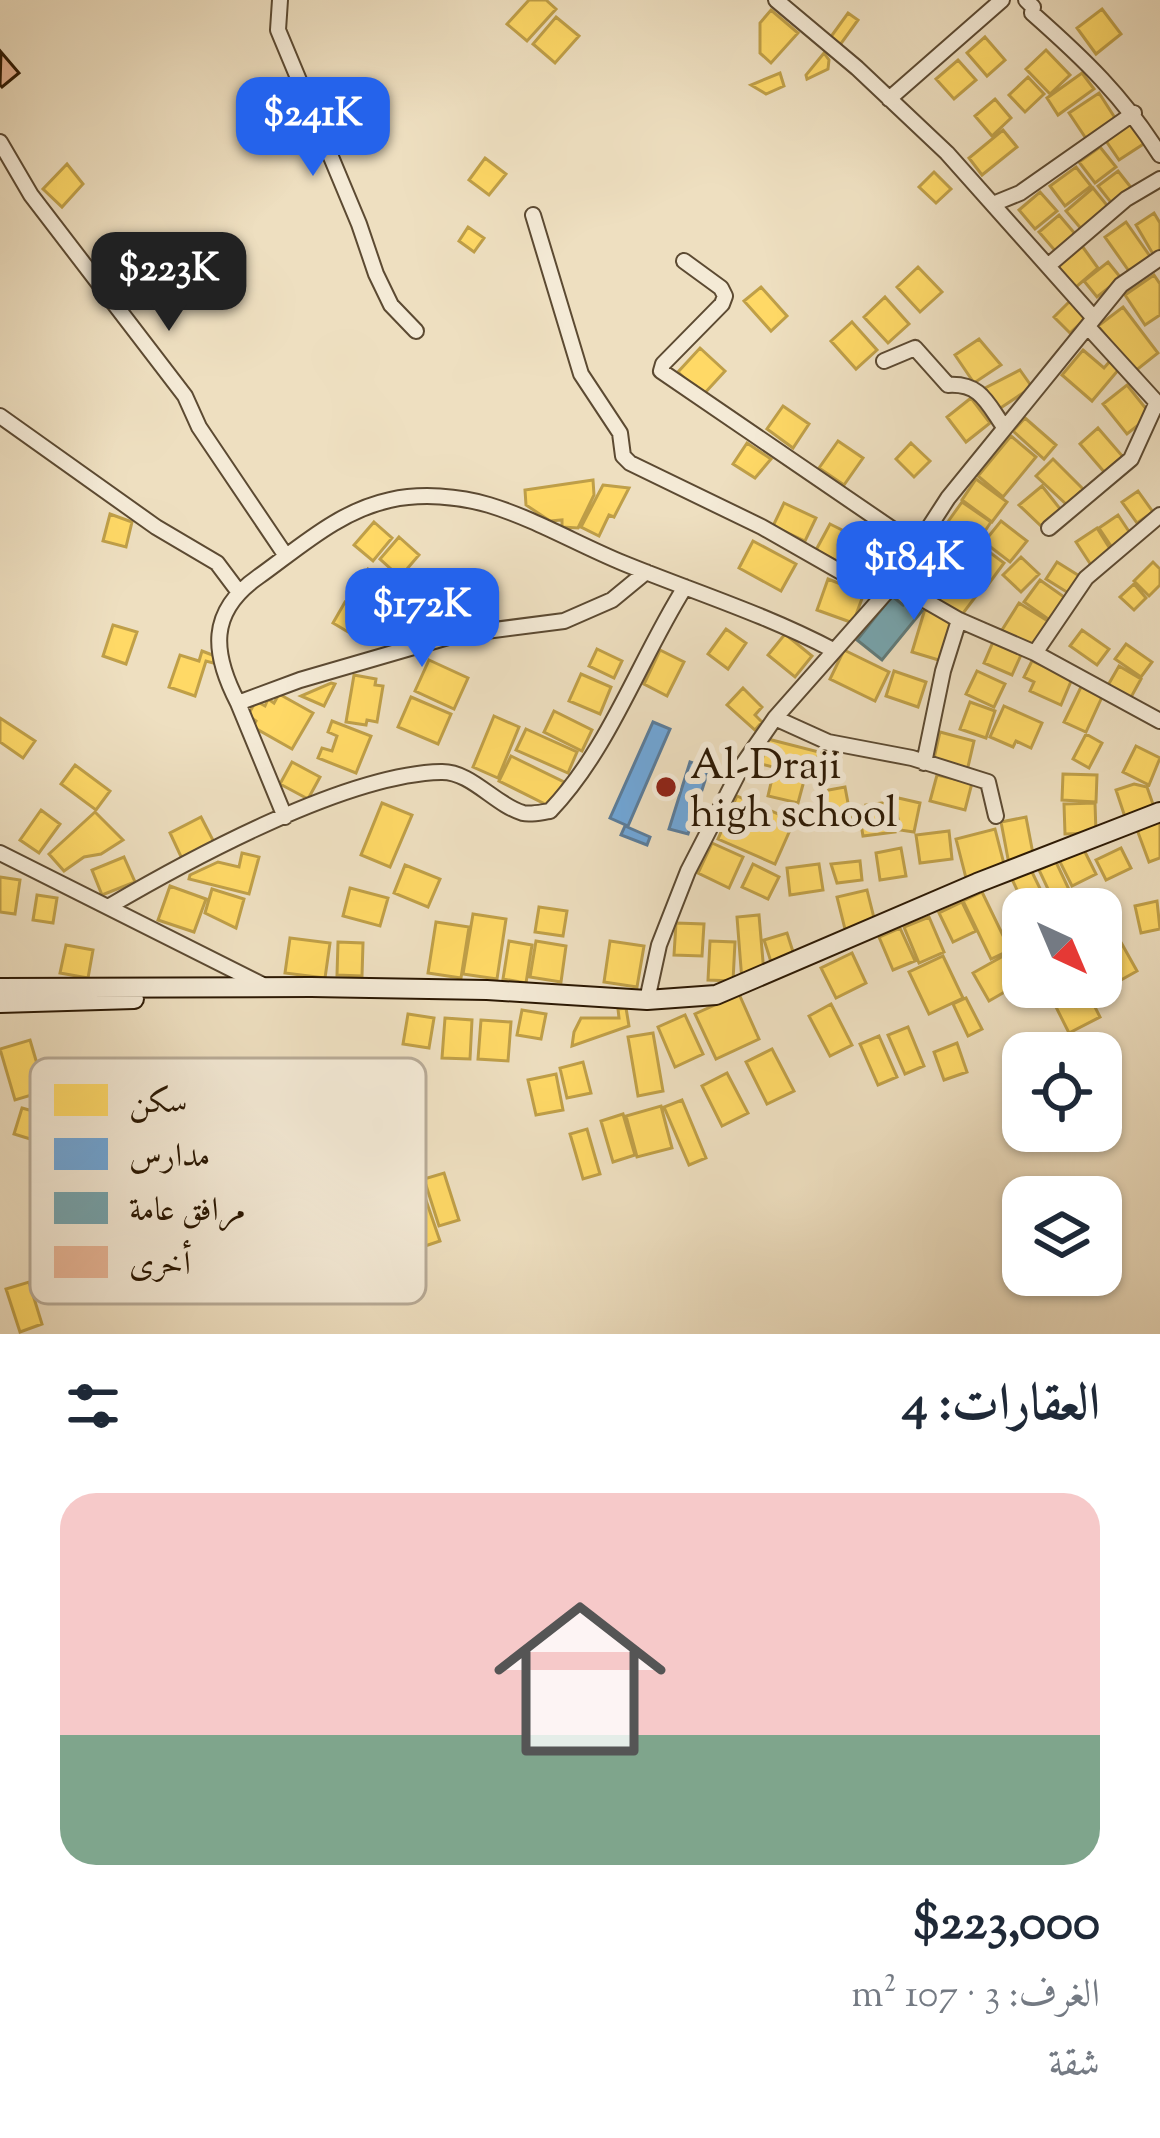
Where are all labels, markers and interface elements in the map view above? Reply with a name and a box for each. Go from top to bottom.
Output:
pin: $241K [229,77,397,179]
text: $241K [263,88,363,144]
pin: $223K [85,232,253,334]
text: $223K [118,243,220,299]
pin: $184K [830,521,998,623]
text: $184K [863,532,965,588]
pin: $172K [338,568,506,670]
text: $172K [372,579,472,635]
place label: Al-Draji high school [690,738,897,846]
marker: Al-Draji high school [653,774,679,800]
north arrow [1002,888,1122,1008]
map controls [1002,888,1122,1296]
button: locate [1002,1032,1122,1152]
legend [30,1058,426,1304]
text: سكن [129,1080,187,1128]
text: مدارس [129,1134,210,1182]
button: layers [1002,1176,1122,1296]
text: مرافق عامة [129,1188,246,1236]
text: أخرى [129,1239,191,1290]
text: العقارات: 4 [902,1370,1100,1443]
icon: filters [60,1373,126,1439]
icon: home [472,1571,688,1787]
text: $223,000 [912,1889,1100,1962]
text: الغرف: 3 · 107 m² [851,1969,1100,2025]
text: شقة [1048,2038,1100,2094]

